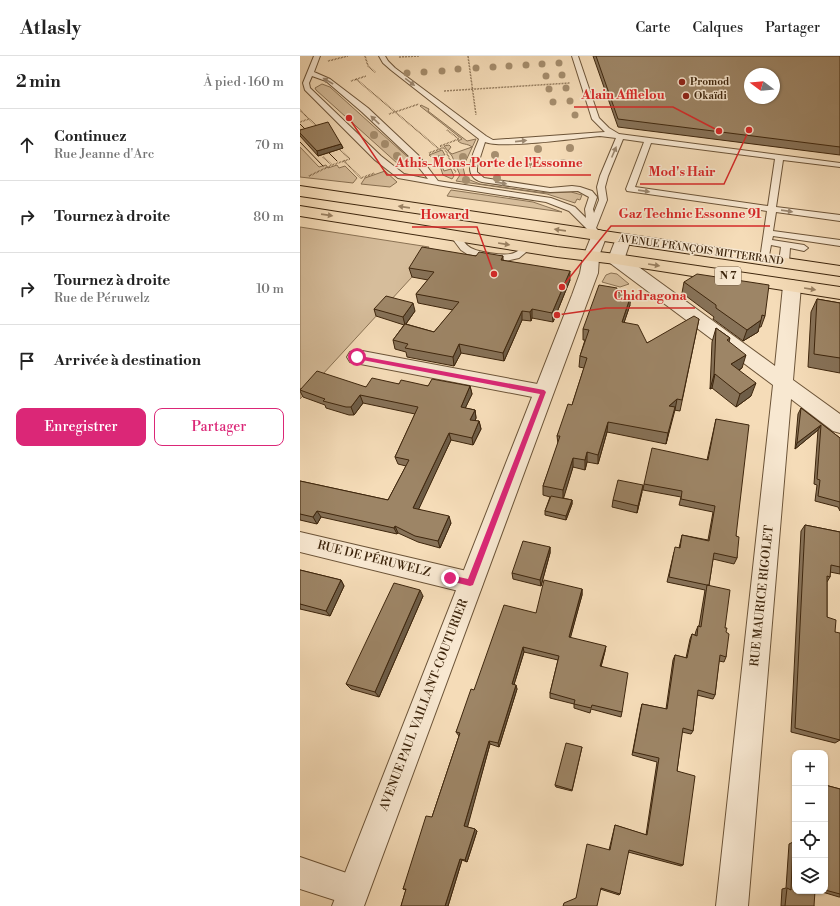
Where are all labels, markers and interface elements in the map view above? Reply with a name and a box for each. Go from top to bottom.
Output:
text: Atlasly [20,16,81,40]
text: Carte [635,19,670,37]
text: Calques [692,19,743,37]
text: Partager [765,19,820,37]
north arrow [744,68,780,104]
text: 2 min [16,71,61,93]
text: À pied · 160 m [203,74,284,90]
place label: Promod [690,76,730,88]
marker: Promod [677,77,687,87]
one-way arrow [322,78,334,85]
one-way arrow [405,78,416,87]
callout: Alain Afflelou [574,82,673,107]
text: Alain Afflelou [580,87,665,103]
place label: Okaïdi [694,90,727,102]
marker: Okaïdi [681,91,691,101]
one-way arrow [370,115,381,124]
text: Continuez [54,127,126,146]
icon: ahead [16,134,38,156]
text: 70 m [255,137,284,153]
one-way arrow [515,137,527,144]
text: Rue Jeanne d'Arc [54,146,154,162]
one-way arrow [611,147,617,158]
callout: Athis-Mons-Porte de l'Essonne [387,150,591,175]
text: Athis-Mons-Porte de l'Essonne [394,155,583,171]
callout: Mod's Hair [640,159,724,184]
text: Mod's Hair [648,164,716,180]
one-way arrow [494,180,507,186]
one-way arrow [638,188,650,194]
callout: Gaz Technic Essonne 91 [611,201,770,226]
callout: Howard [412,202,477,227]
one-way arrow [398,204,410,210]
icon: right [16,206,38,228]
text: Gaz Technic Essonne 91 [618,206,762,222]
text: Tournez à droite [54,207,170,226]
text: Howard [421,207,469,223]
one-way arrow [781,208,793,214]
text: 80 m [253,209,284,225]
one-way arrow [321,212,333,218]
one-way arrow [554,227,566,233]
street label: AVENUE FRANÇOIS MITTERRAND [617,232,785,268]
one-way arrow [497,241,510,247]
one-way arrow [648,262,660,268]
road number: N 7 [715,267,741,285]
text: Tournez à droite [54,271,170,290]
icon: right [16,278,38,300]
text: 10 m [256,281,284,297]
callout: Chidragona [606,283,695,308]
one-way arrow [804,286,817,292]
text: Chidragona [613,288,688,304]
text: Rue de Péruwelz [54,290,150,306]
route start [348,348,366,366]
icon: arrive [16,350,38,372]
text: Arrivée à destination [54,351,201,370]
button: Enregistrer [16,408,146,446]
button: Partager [154,408,284,446]
street label: RUE MAURICE RIGOLET [747,524,777,668]
street label: RUE DE PÉRUWELZ [316,536,433,580]
route end [441,569,459,587]
street label: AVENUE PAUL VAILLANT-COUTURIER [376,596,472,814]
map controls [792,750,828,894]
button: + [792,750,828,786]
button: − [792,786,828,822]
button: locate [792,822,828,858]
button: layers [792,858,828,894]

